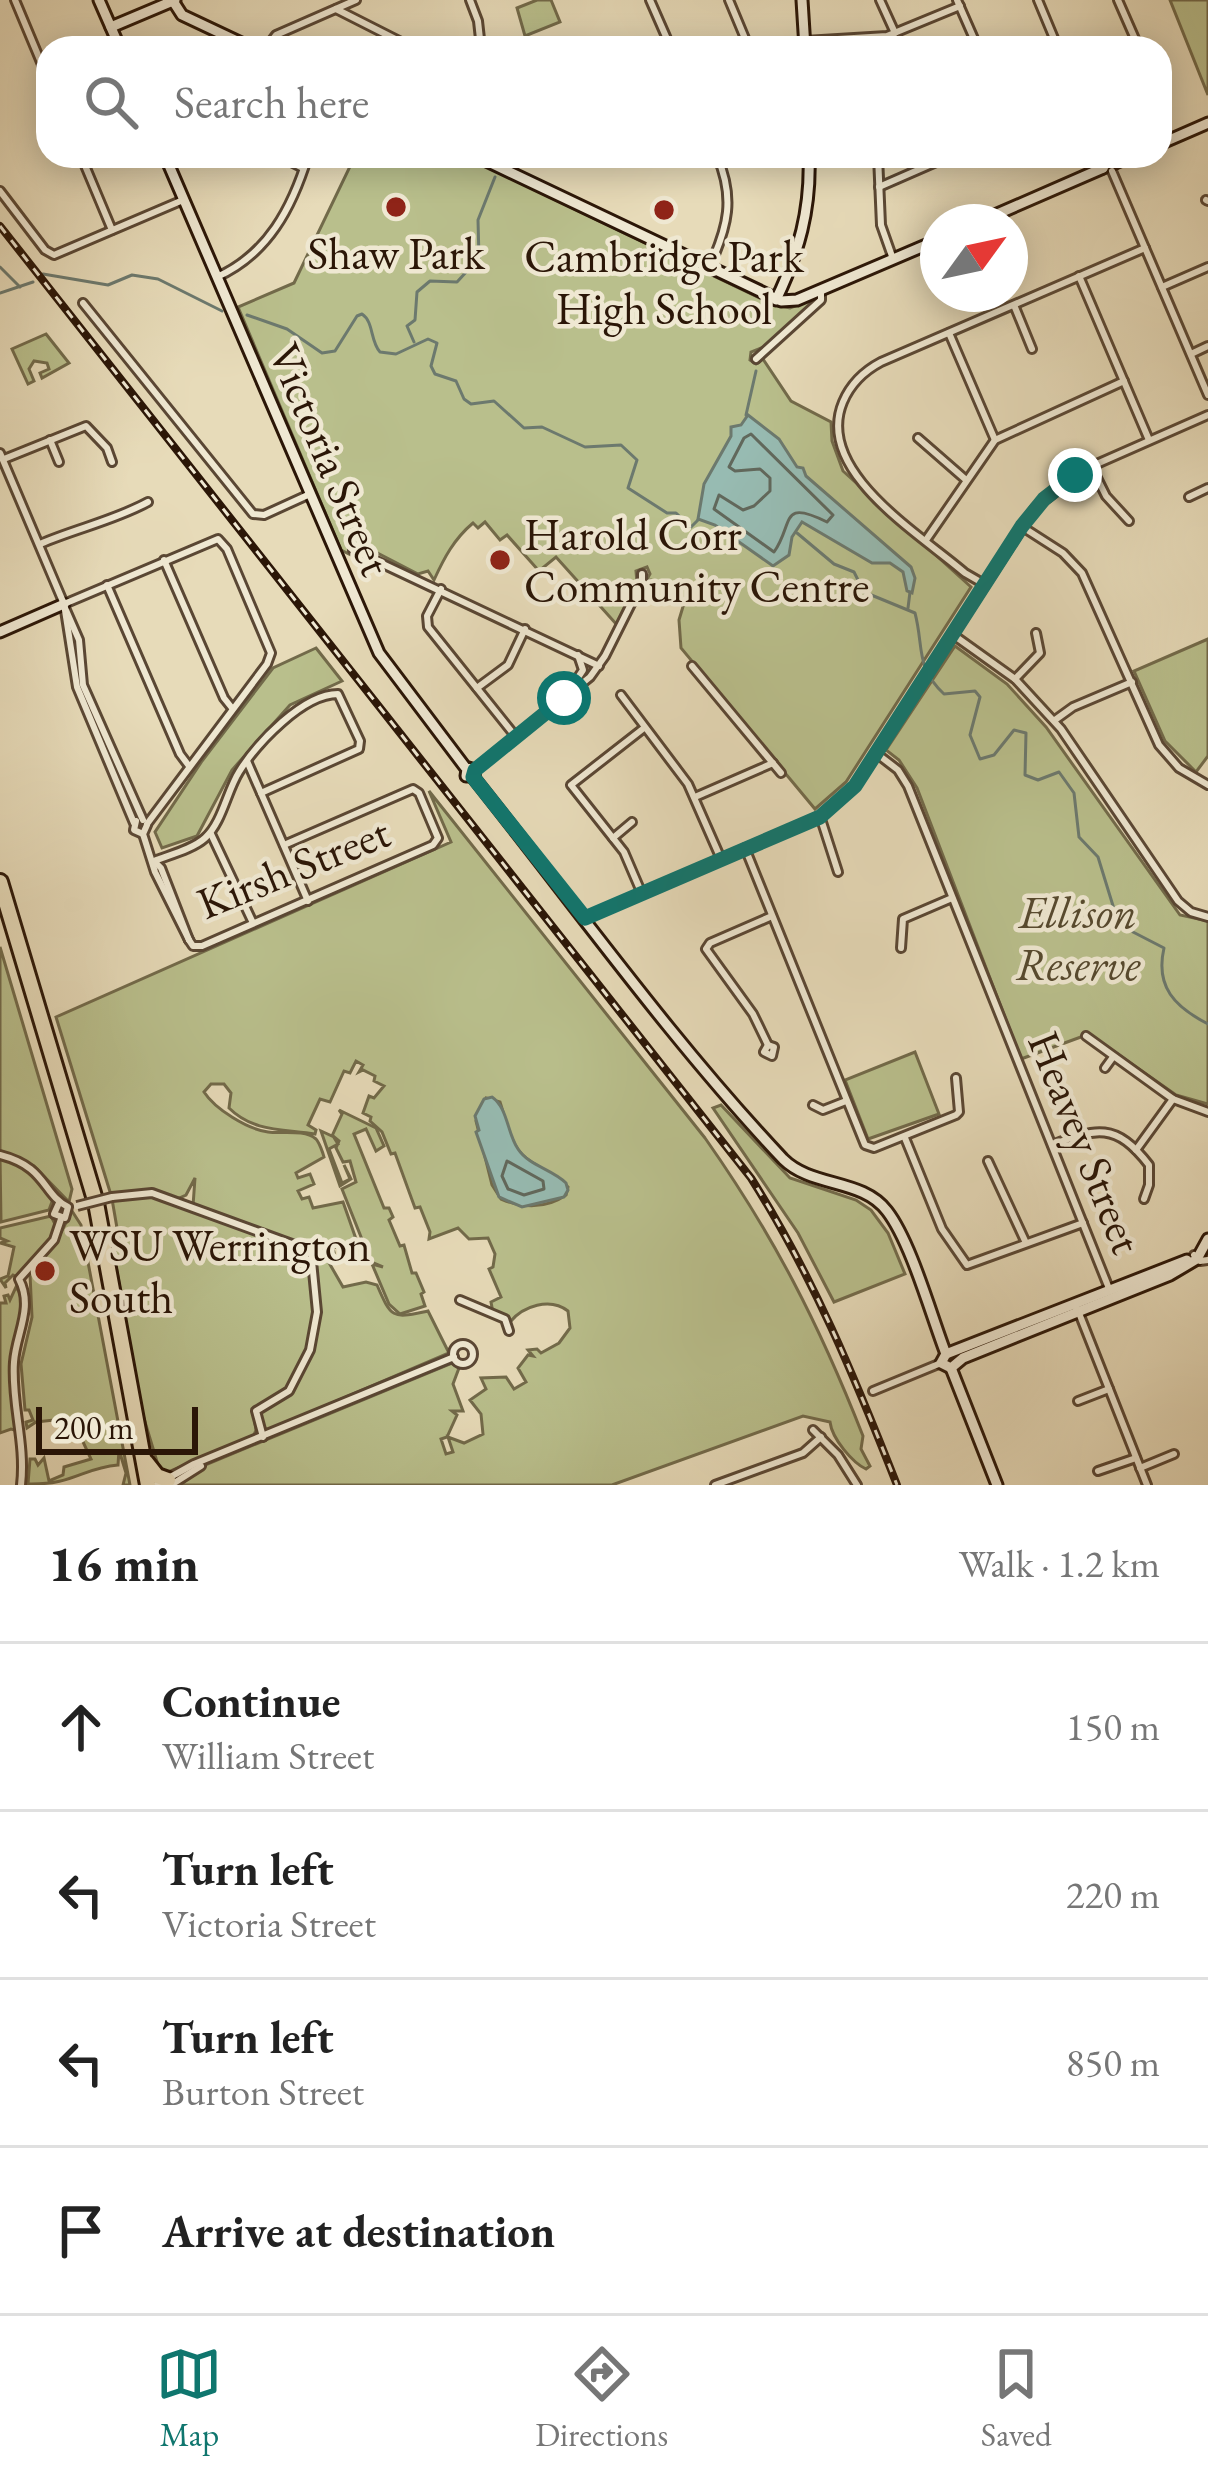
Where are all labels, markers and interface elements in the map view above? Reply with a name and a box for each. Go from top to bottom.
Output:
search box [36,36,1172,168]
icon: search [78,69,144,135]
text: Search here [174,73,369,131]
marker: Shaw Park [383,194,409,220]
marker: Cambridge Park High School [651,197,677,223]
north arrow [920,204,1028,312]
place label: Shaw Park [307,224,486,282]
place label: Cambridge Park High School [524,227,805,337]
street label: Victoria Street [256,334,406,584]
route end [1048,448,1102,502]
place label: Harold Corr Community Centre [524,505,870,615]
marker: Harold Corr Community Centre [487,547,513,573]
route start [537,671,591,725]
street label: Kirsh Street [188,802,398,932]
park label: Ellison Reserve [1016,883,1141,993]
street label: Heavey Street [1015,1022,1157,1262]
place label: WSU Werrington South [69,1216,371,1326]
marker: WSU Werrington South [32,1258,58,1284]
scale bar [36,1401,198,1454]
text: 200 m [54,1406,134,1449]
text: 16 min [48,1530,199,1596]
text: Walk · 1.2 km [959,1538,1160,1589]
text: Continue [162,1672,340,1730]
icon: ahead [48,1694,114,1760]
text: 150 m [1066,1701,1160,1752]
text: William Street [162,1730,374,1781]
text: Turn left [162,1840,334,1898]
icon: left [48,1862,114,1928]
text: 220 m [1066,1869,1160,1920]
text: Victoria Street [162,1898,376,1949]
text: Turn left [162,2008,334,2066]
icon: left [48,2030,114,2096]
text: 850 m [1066,2037,1160,2088]
text: Burton Street [162,2066,364,2117]
icon: arrive [48,2198,114,2264]
text: Arrive at destination [162,2202,555,2260]
tab: Map [156,2341,222,2456]
tab: Directions [535,2341,668,2456]
tab: Saved [981,2341,1052,2456]

